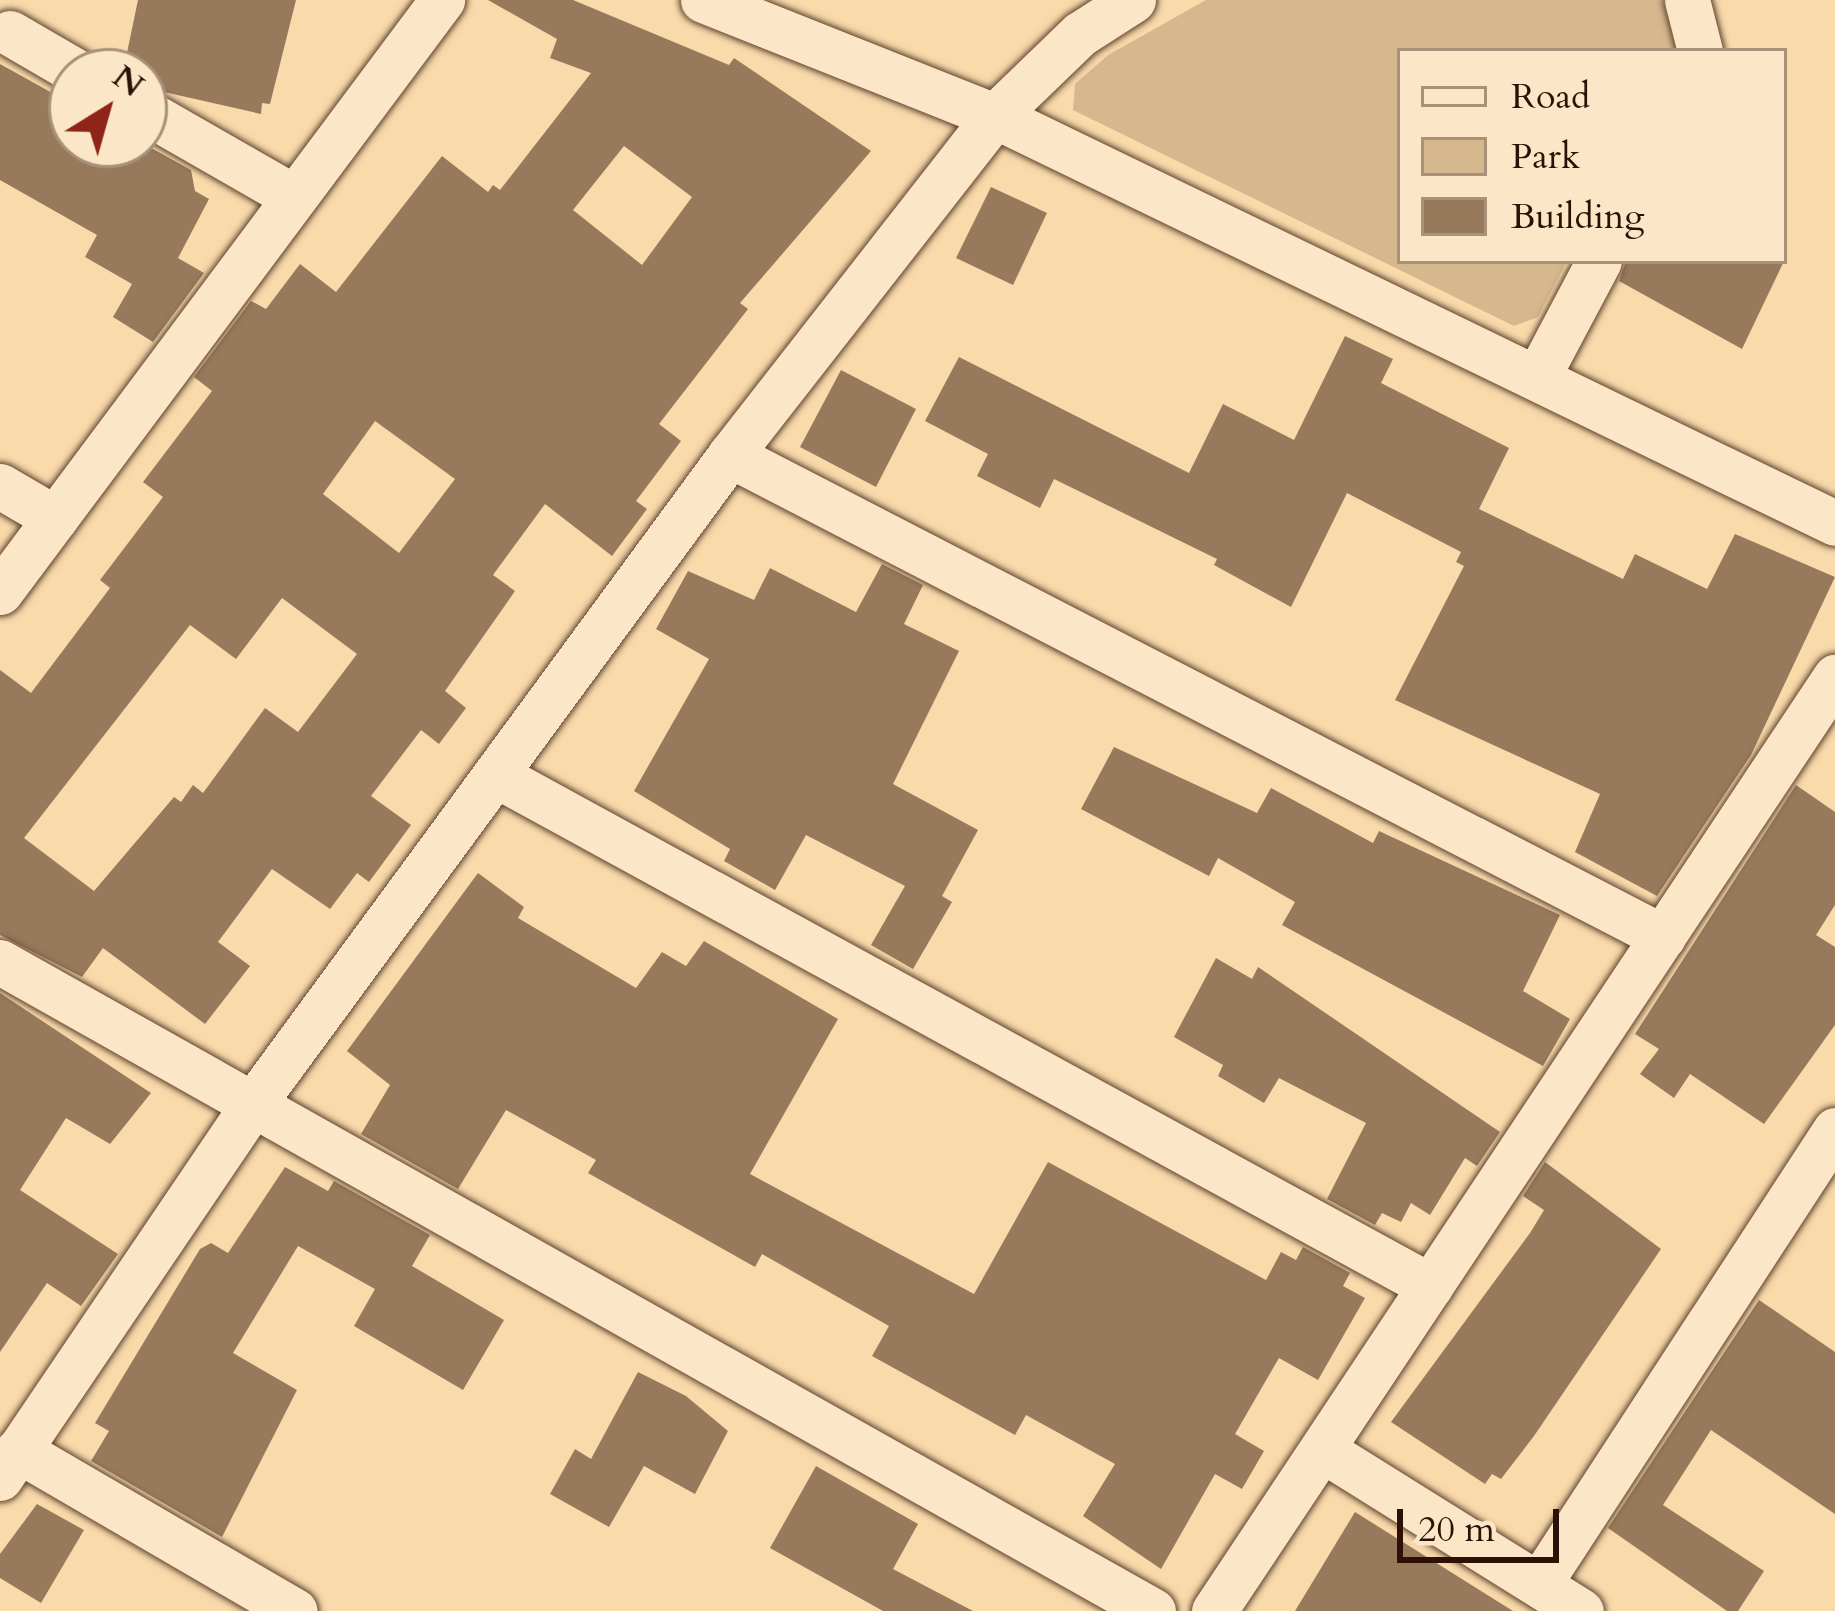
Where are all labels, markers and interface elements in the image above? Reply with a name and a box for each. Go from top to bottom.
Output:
north arrow [48,48,168,168]
legend [1397,48,1787,264]
text: N [103,55,153,108]
text: Road [1511,72,1590,121]
text: Park [1511,132,1580,181]
text: Building [1511,192,1644,241]
scale bar [1403,1485,1565,1559]
text: 20 m [1418,1505,1495,1554]

